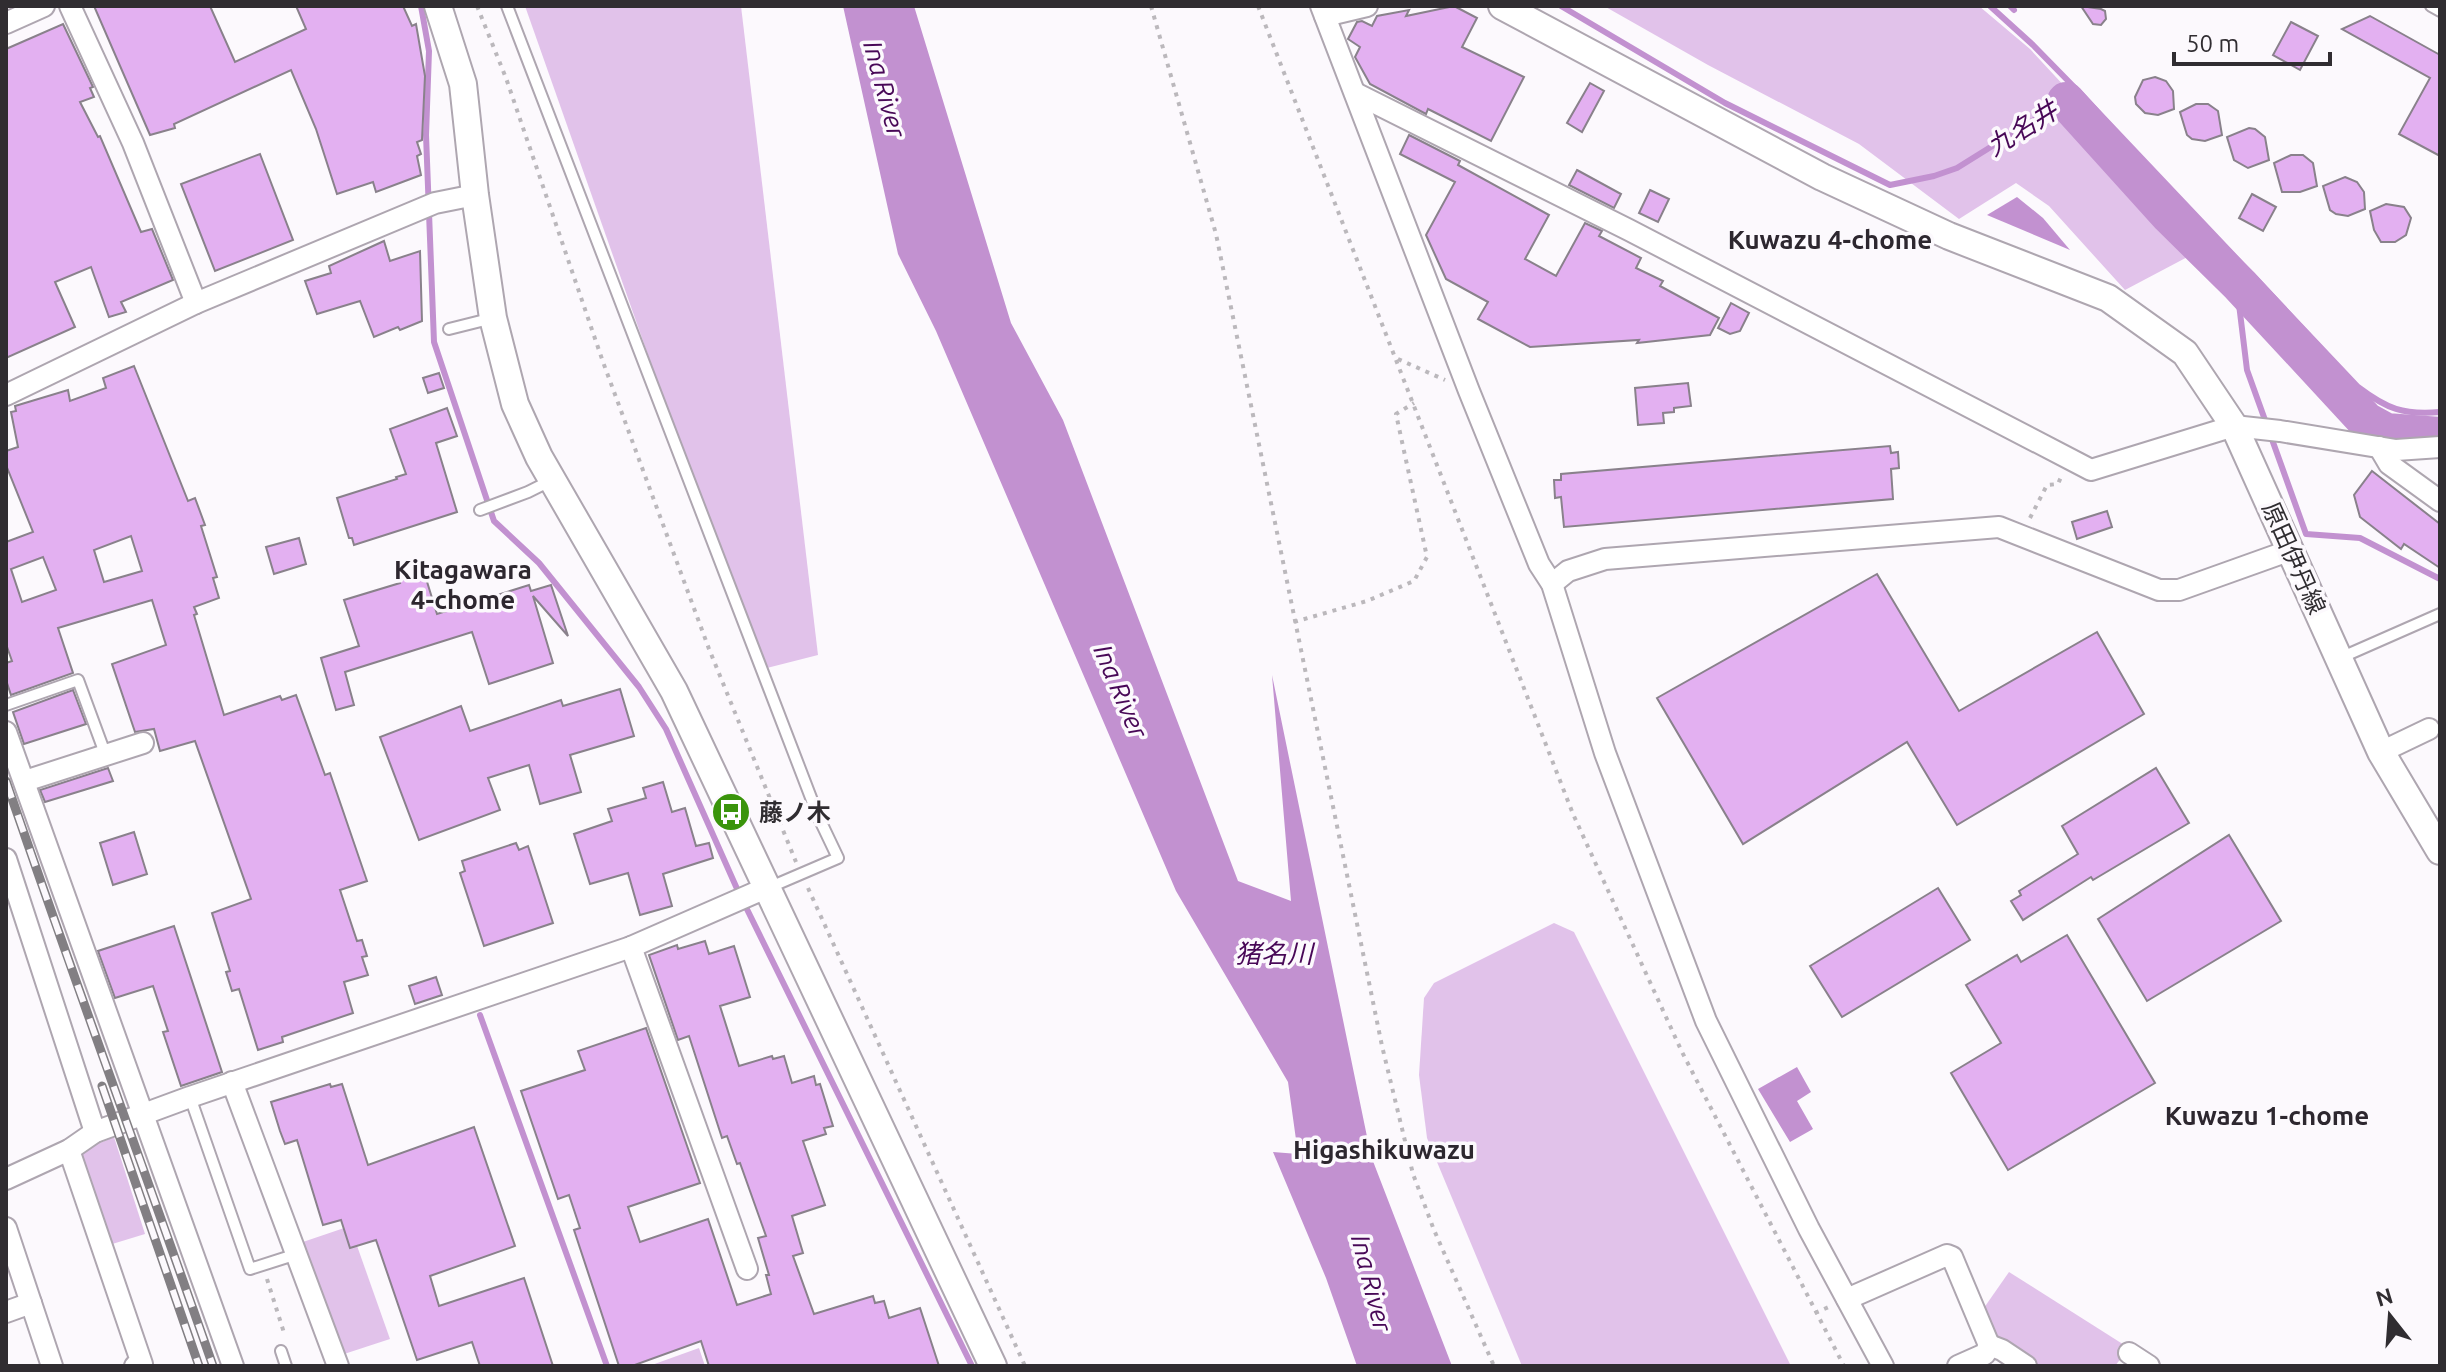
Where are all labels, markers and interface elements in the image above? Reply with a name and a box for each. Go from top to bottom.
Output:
scale bar [2174,16,2330,66]
text: 50 m [2186,30,2239,57]
water label: Ina River [858,38,912,142]
water label: 九名井 [1981,94,2064,161]
district label: Kuwazu 4-chome [1728,225,1932,254]
street label: 原田伊丹線 [2257,498,2331,618]
district label: Kitagawara 4-chome [394,555,532,614]
water label: Ina River [1088,640,1154,743]
bus stop icon: 藤ノ木 [710,791,752,833]
place label: 藤ノ木 [759,799,831,826]
water label: 猪名川 [1235,939,1316,968]
district label: Kuwazu 1-chome [2165,1101,2369,1130]
district label: Higashikuwazu [1293,1135,1475,1164]
water label: Ina River [1346,1232,1398,1335]
north arrow [2350,1276,2430,1356]
text: N [2372,1282,2396,1311]

